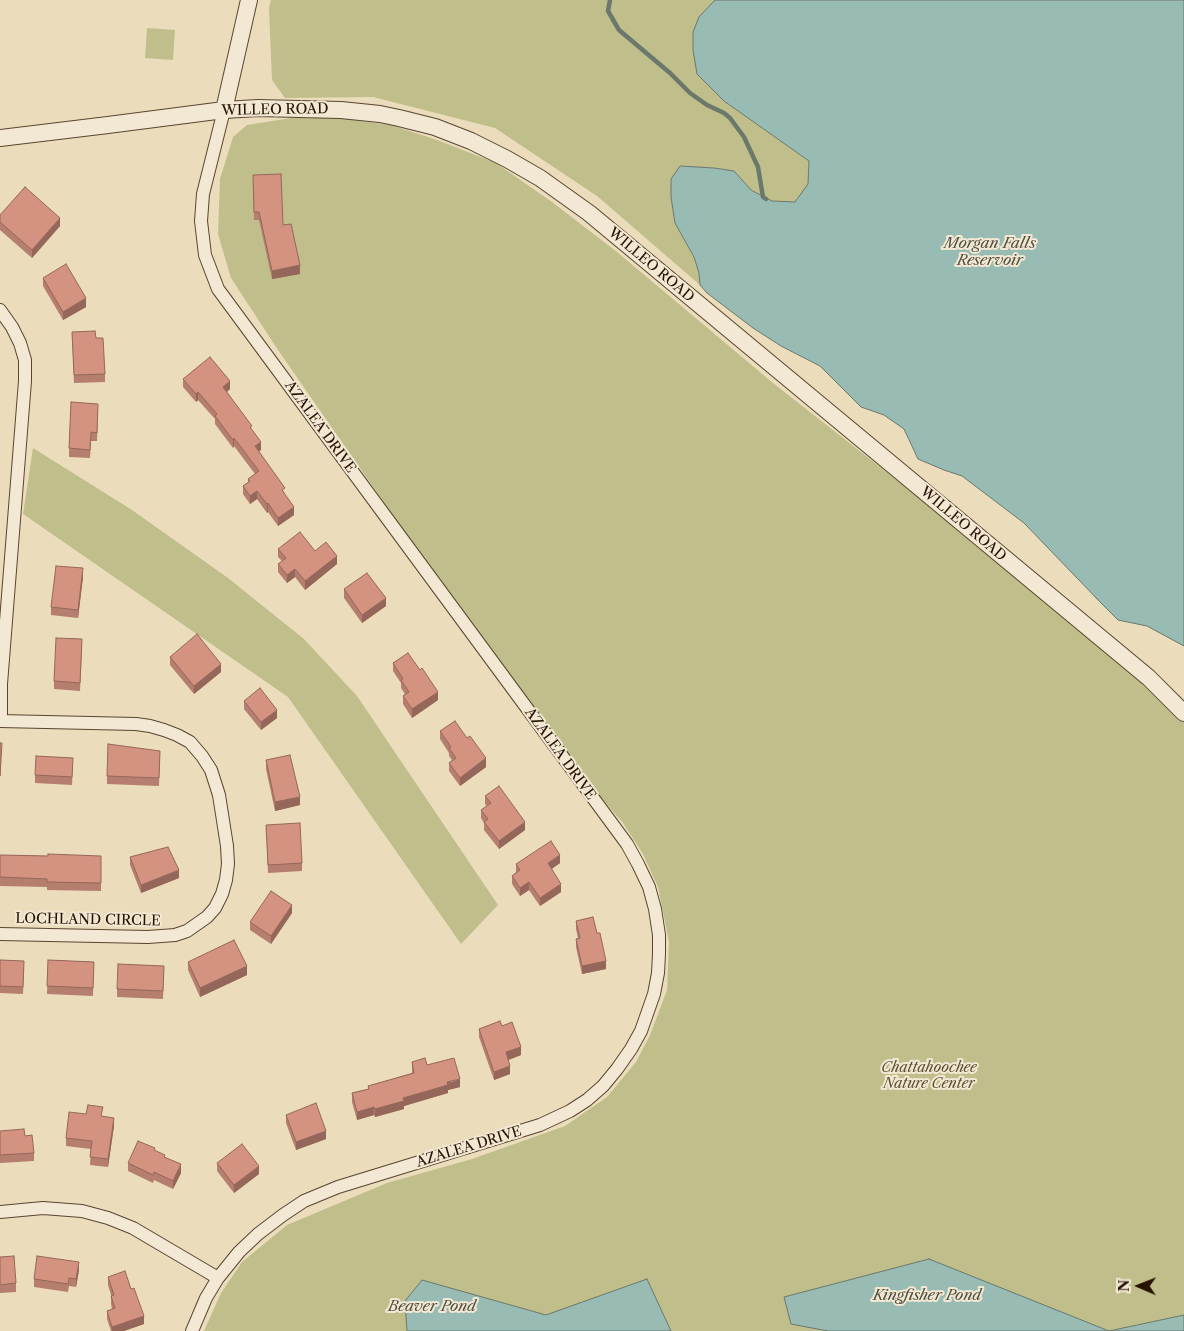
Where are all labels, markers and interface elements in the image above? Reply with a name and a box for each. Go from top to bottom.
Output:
street label: WILLEO ROAD [221,101,329,119]
street label: WILLEO ROAD [605,224,697,306]
water label: Morgan Falls Reservoir [944,235,1036,270]
street label: AZALEA DRIVE [281,378,359,476]
street label: WILLEO ROAD [917,483,1009,565]
street label: AZALEA DRIVE [521,705,599,803]
street label: LOCHLAND CIRCLE [15,910,161,930]
park label: Chattahoochee Nature Center [881,1060,977,1092]
street label: AZALEA DRIVE [414,1123,524,1171]
north arrow [1114,1261,1164,1311]
text: N [1115,1280,1133,1292]
water label: Kingfisher Pond [873,1287,981,1305]
water label: Beaver Pond [388,1298,476,1316]

